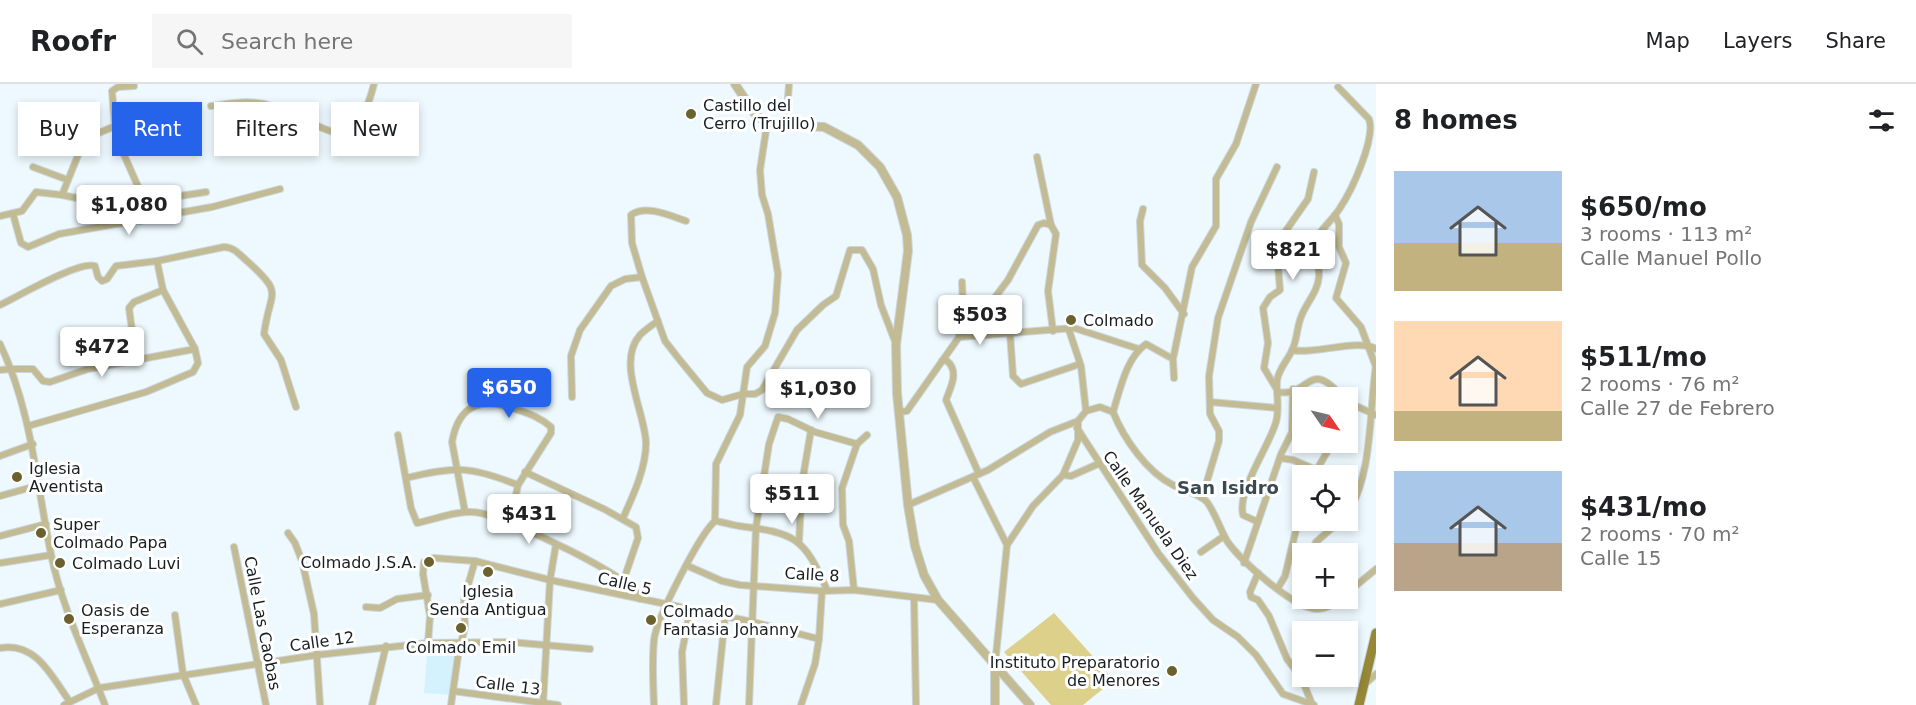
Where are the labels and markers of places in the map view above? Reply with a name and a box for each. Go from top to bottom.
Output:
place label: Castillo del Cerro (Trujillo) [703,96,816,133]
marker: Castillo del Cerro (Trujillo) [684,107,698,121]
pin: $1,080 [80,185,178,236]
pin: $821 [1257,230,1329,281]
pin: $503 [944,295,1016,346]
place label: Colmado [1083,311,1154,330]
marker: Colmado [1064,313,1078,327]
pin: $472 [66,327,138,378]
pin: $650 [473,368,545,419]
pin: $1,030 [769,369,867,420]
place label: Iglesia Aventista [29,459,104,496]
marker: Iglesia Aventista [10,470,24,484]
pin: $511 [756,474,828,525]
pin: $431 [493,494,565,545]
place label: Super Colmado Papa [53,515,168,552]
marker: Super Colmado Papa [34,526,48,540]
place label: Colmado J.S.A. [300,553,417,572]
place label: Colmado Luvi [72,554,181,573]
marker: Colmado J.S.A. [422,555,436,569]
marker: Colmado Luvi [53,556,67,570]
marker: Iglesia Senda Antigua [481,565,495,579]
place label: Iglesia Senda Antigua [429,582,547,619]
place label: Oasis de Esperanza [81,601,164,638]
place label: Colmado Fantasia Johanny [663,602,799,639]
marker: Oasis de Esperanza [62,612,76,626]
marker: Colmado Fantasia Johanny [644,613,658,627]
marker: Colmado Emil [454,621,468,635]
place label: Colmado Emil [406,638,516,657]
place label: Instituto Preparatorio de Menores [990,653,1160,690]
marker: Instituto Preparatorio de Menores [1165,664,1179,678]

